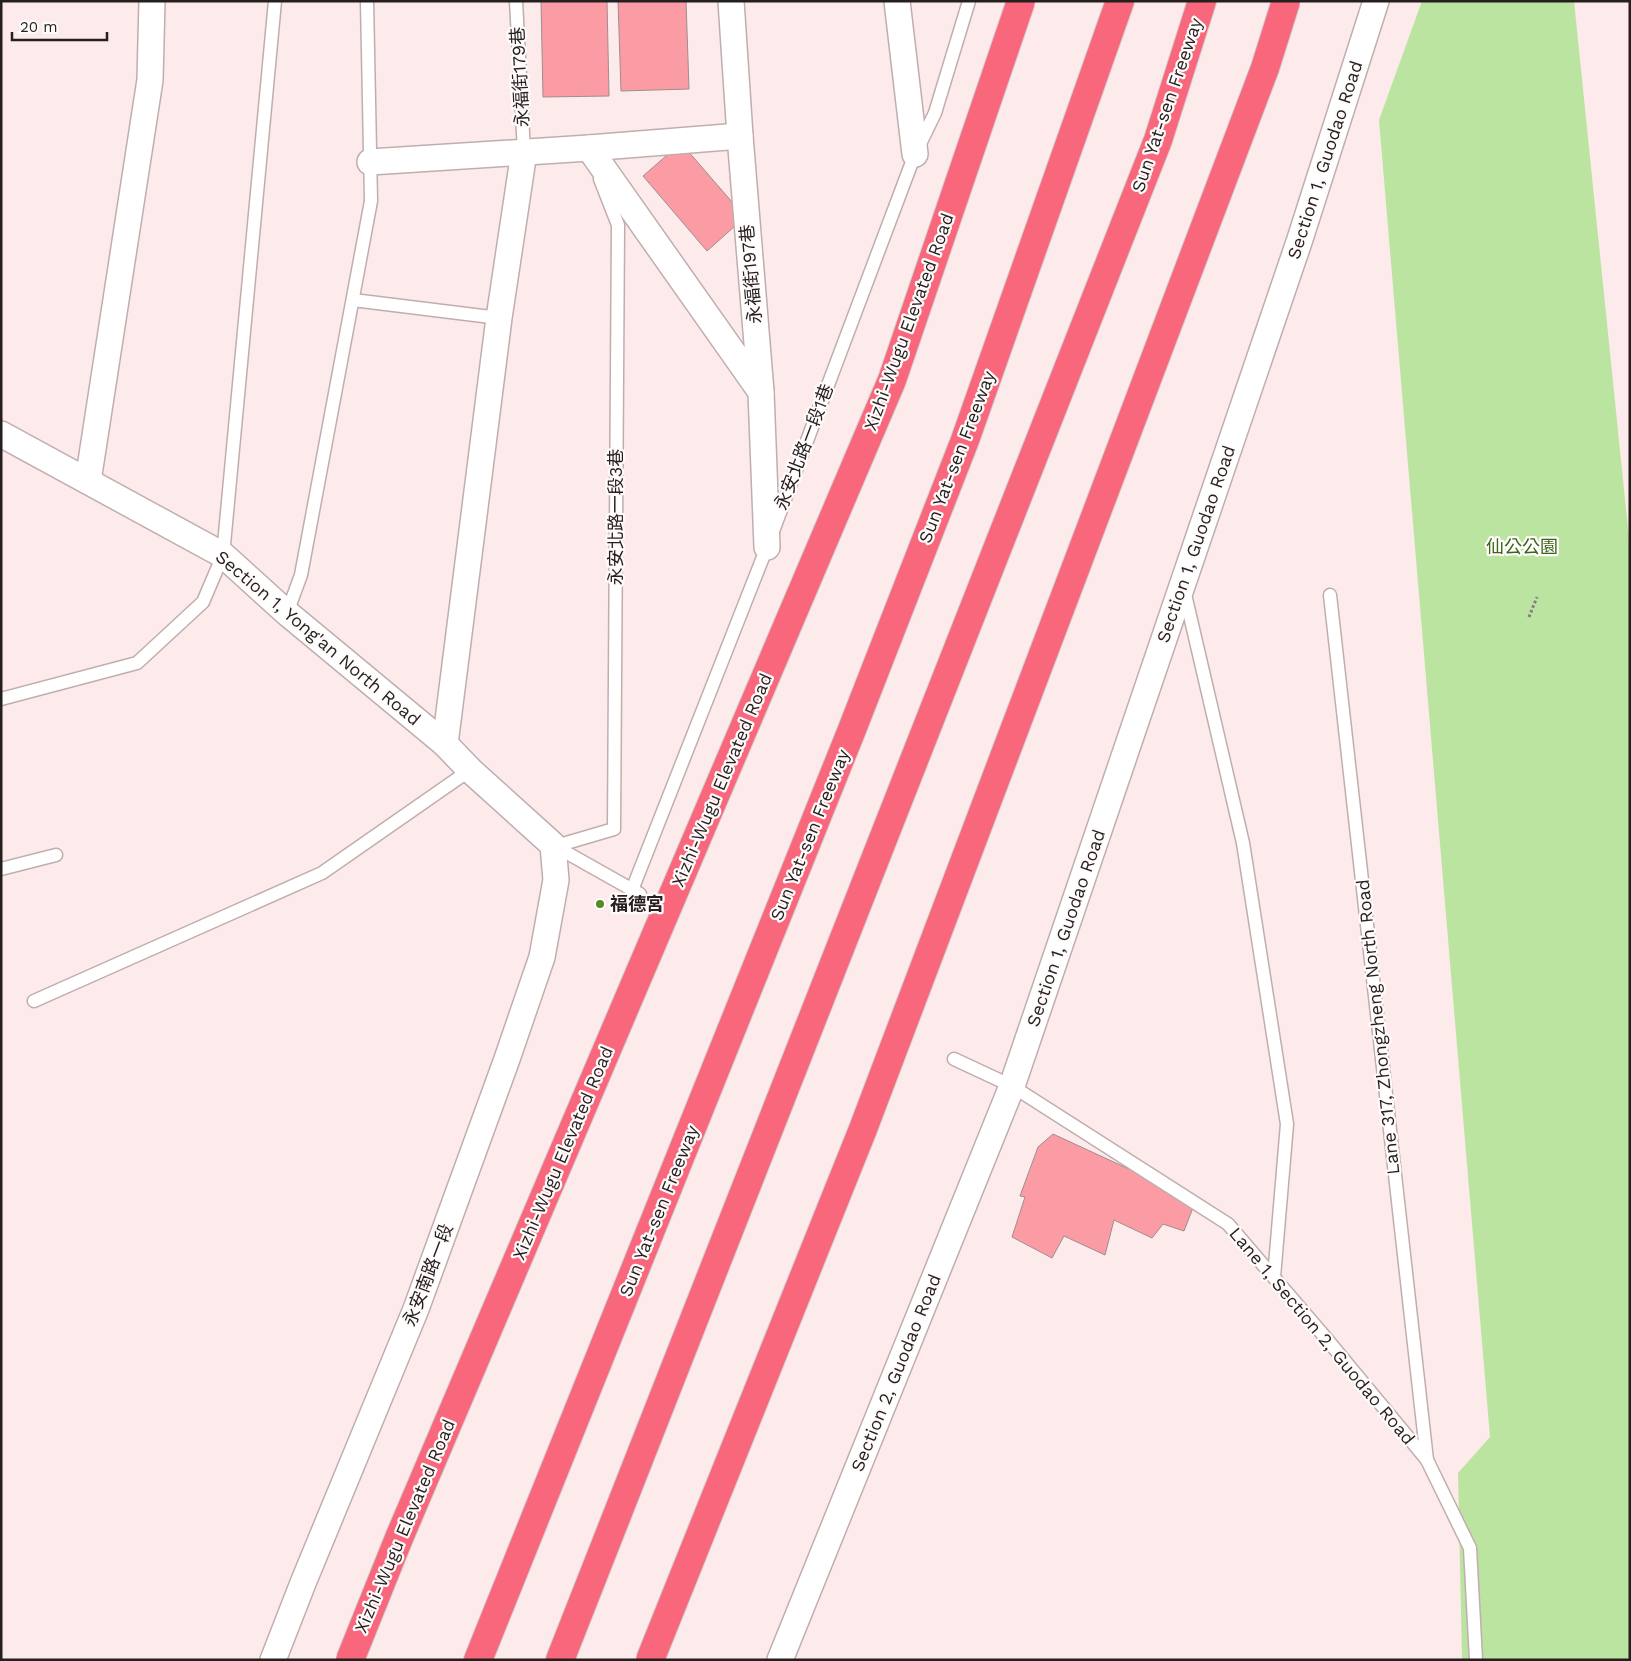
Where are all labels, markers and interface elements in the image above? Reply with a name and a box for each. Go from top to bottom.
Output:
scale bar [12,10,108,42]
street label: Sun Yat-sen Freeway [1127,14,1206,195]
text: 20 m [20,18,58,36]
street label: 永福街179巷 [506,26,533,128]
street label: Section 1, Guodao Road [1283,58,1367,262]
street label: Xizhi-Wugu Elevated Road [859,210,958,433]
street label: 永福街197巷 [736,223,765,325]
street label: Sun Yat-sen Freeway [914,367,999,546]
street label: 永安北路一段1巷 [770,381,837,513]
street label: Section 1, Guodao Road [1152,442,1239,645]
street label: 永安北路一段3巷 [605,449,626,585]
park label: 仙公公園 [1486,536,1558,557]
street label: Section 1, Yong'an North Road [212,546,425,729]
street label: Xizhi-Wugu Elevated Road [667,670,776,890]
street label: Sun Yat-sen Freeway [766,745,854,924]
street label: Section 1, Guodao Road [1022,826,1109,1029]
street label: Lane 317, Zhongzheng North Road [1352,878,1403,1176]
place label: 福德宮 [610,893,664,914]
marker: 福德宮 [594,898,606,910]
street label: Xizhi-Wugu Elevated Road [508,1043,617,1263]
street label: Sun Yat-sen Freeway [615,1121,703,1300]
street label: 永安南路一段 [398,1221,457,1329]
street label: Lane 1, Section 2, Guodao Road [1225,1223,1420,1449]
street label: Section 2, Guodao Road [846,1271,945,1475]
street label: Xizhi-Wugu Elevated Road [350,1416,459,1636]

